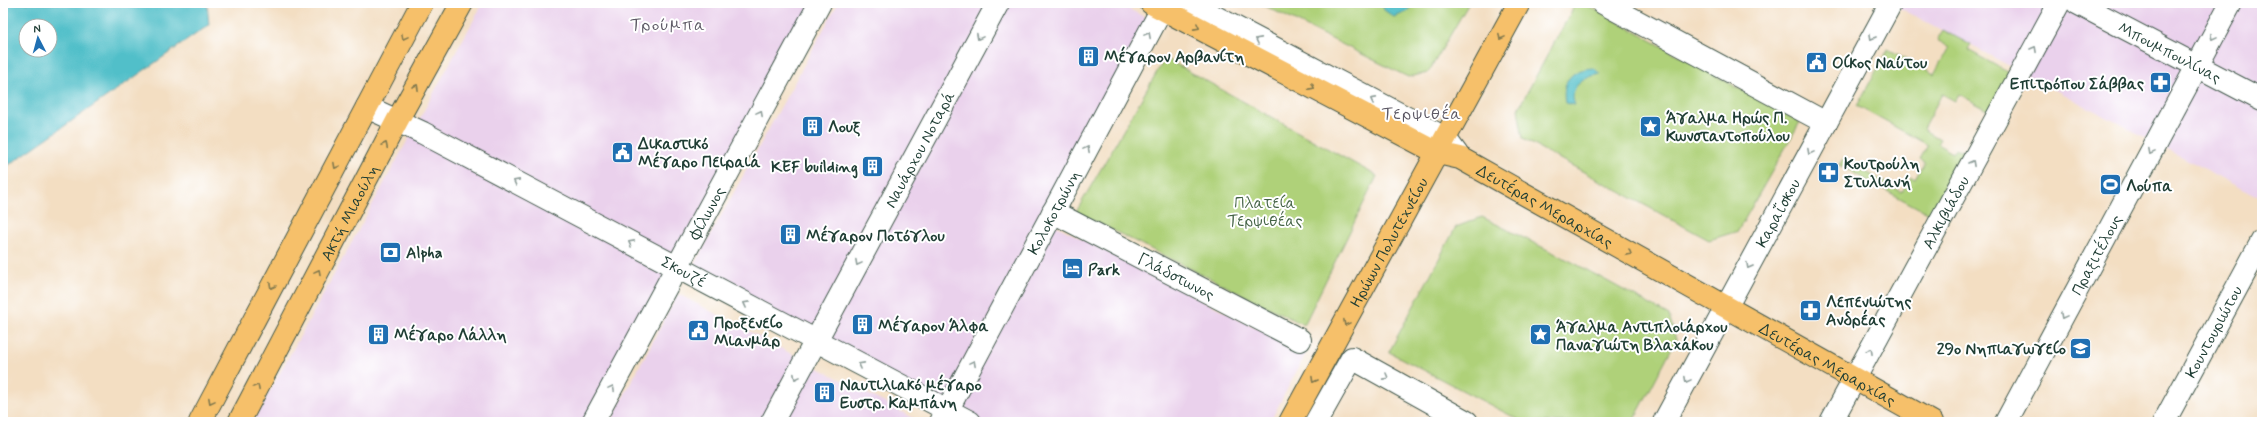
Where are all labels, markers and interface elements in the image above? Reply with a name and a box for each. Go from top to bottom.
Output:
district label: Τρούμπα [630,14,706,36]
street label: Μπουμπουλίνας [2114,17,2224,89]
north arrow [18,18,58,58]
text: N [33,22,41,36]
one-way arrow [1192,22,1200,29]
one-way arrow [1143,32,1151,39]
one-way arrow [401,33,409,41]
one-way arrow [977,33,984,40]
one-way arrow [1498,33,1505,41]
one-way arrow [1870,33,1877,40]
one-way arrow [2210,33,2218,40]
one-way arrow [1255,37,1262,44]
building icon: Μέγαρον Αρβανίτη [1076,43,1102,69]
one-way arrow [2029,45,2037,53]
place label: Μέγαρον Αρβανίτη [1104,46,1245,68]
public building icon: Οίκος Ναύτου [1804,49,1830,75]
place label: Οίκος Ναύτου [1832,53,1928,74]
pharmacy icon: Επιτρόπου Σάββας [2147,70,2173,96]
place label: Επιτρόπου Σάββας [2010,74,2144,95]
one-way arrow [1307,82,1315,90]
one-way arrow [411,84,418,91]
street label: Ναυάρχου Νοταρά [880,88,960,212]
one-way arrow [1370,98,1377,105]
district label: Τερψιθέα [1382,103,1462,125]
place label: Άγαλμα Ηρώς Π. Κωνσταντοπούλου [1666,108,1791,147]
one-way arrow [756,110,763,118]
building icon: Λουξ [800,113,826,139]
place icon: Άγαλμα Ηρώς Π. Κωνσταντοπούλου [1638,113,1664,139]
place label: Λουξ [828,117,861,138]
place label: Δικαστικό Μέγαρο Πειραιά [637,134,761,173]
public building icon: Δικαστικό Μέγαρο Πειραιά [609,139,635,165]
one-way arrow [380,142,388,149]
one-way arrow [1082,146,1089,154]
one-way arrow [1808,147,1815,155]
one-way arrow [2149,148,2156,155]
building icon: KEF building [860,153,886,179]
place label: Κουτρούλη Στυλιανή [1844,154,1920,193]
place label: KEF building [771,157,858,179]
pharmacy icon: Κουτρούλη Στυλιανή [1815,159,1841,185]
street label: Δευτέρας Μεραρχίας [1472,160,1617,254]
one-way arrow [1967,160,1975,167]
street label: Ακτή Μιαούλη [316,161,384,265]
one-way arrow [333,162,340,169]
street label: Κολοκοτρώνη [1023,167,1086,259]
street label: Αλκιβιάδου [1918,172,1975,253]
sports icon: Λούπα [2097,172,2123,198]
street label: Ηρώων Πολυτεχνείου [1346,174,1434,312]
street label: Καραΐσκου [1752,175,1806,252]
place label: Λούπα [2126,176,2173,197]
one-way arrow [513,180,521,187]
street label: Φίλωνος [684,183,731,245]
park label: Πλατεία Τερψιθέας [1227,193,1303,232]
street label: Πραξιτέλους [2067,211,2127,299]
building icon: Μέγαρον Ποτόγλου [777,222,803,248]
place label: Μέγαρον Ποτόγλου [806,225,945,247]
bank icon: Alpha [377,239,403,265]
one-way arrow [628,240,636,248]
place label: Alpha [406,243,443,264]
one-way arrow [1625,248,1632,255]
street label: Γλάδστωνος [1134,249,1218,306]
street label: Σκουζέ [657,252,710,293]
hotel icon: Park [1060,256,1086,282]
one-way arrow [855,259,863,266]
place label: Park [1088,260,1120,281]
one-way arrow [1746,262,1753,269]
one-way arrow [313,269,321,277]
one-way arrow [270,282,277,289]
street label: Κουντουριώτου [2181,282,2248,382]
place label: Λεπενιώτης Ανδρέας [1826,292,1912,331]
pharmacy icon: Λεπενιώτης Ανδρέας [1797,297,1823,323]
one-way arrow [743,301,750,308]
one-way arrow [2060,311,2068,319]
building icon: Μέγαρον Άλφα [850,312,876,338]
place label: Προξενείο Μιανμάρ [714,313,783,352]
place label: Μέγαρον Άλφα [878,315,989,337]
place label: Άγαλμα Αντιπλοιάρχου Παναγιώτη Βλαχάκου [1556,317,1728,356]
public building icon: Προξενείο Μιανμάρ [686,318,712,344]
street label: Δευτέρας Μεραρχίας [1755,318,1899,412]
one-way arrow [1343,319,1350,326]
building icon: Μέγαρο Λάλλη [366,321,392,347]
place icon: Άγαλμα Αντιπλοιάρχου Παναγιώτη Βλαχάκου [1527,322,1553,348]
place label: Μέγαρο Λάλλη [394,324,507,346]
school or university icon: 29ο Νηπιαγωγείο [2068,335,2094,361]
place label: 29ο Νηπιαγωγείο [1937,339,2066,360]
one-way arrow [1865,348,1873,355]
one-way arrow [968,360,975,367]
one-way arrow [858,362,865,369]
one-way arrow [794,373,801,380]
one-way arrow [1382,373,1389,380]
place label: Ναυτιλιακό μέγαρο Ευστρ. Καμπάνη [840,374,982,414]
one-way arrow [1311,376,1318,383]
one-way arrow [1684,376,1691,383]
building icon: Ναυτιλιακό μέγαρο Ευστρ. Καμπάνη [811,380,837,406]
one-way arrow [253,384,260,392]
one-way arrow [607,385,614,392]
one-way arrow [209,397,216,404]

